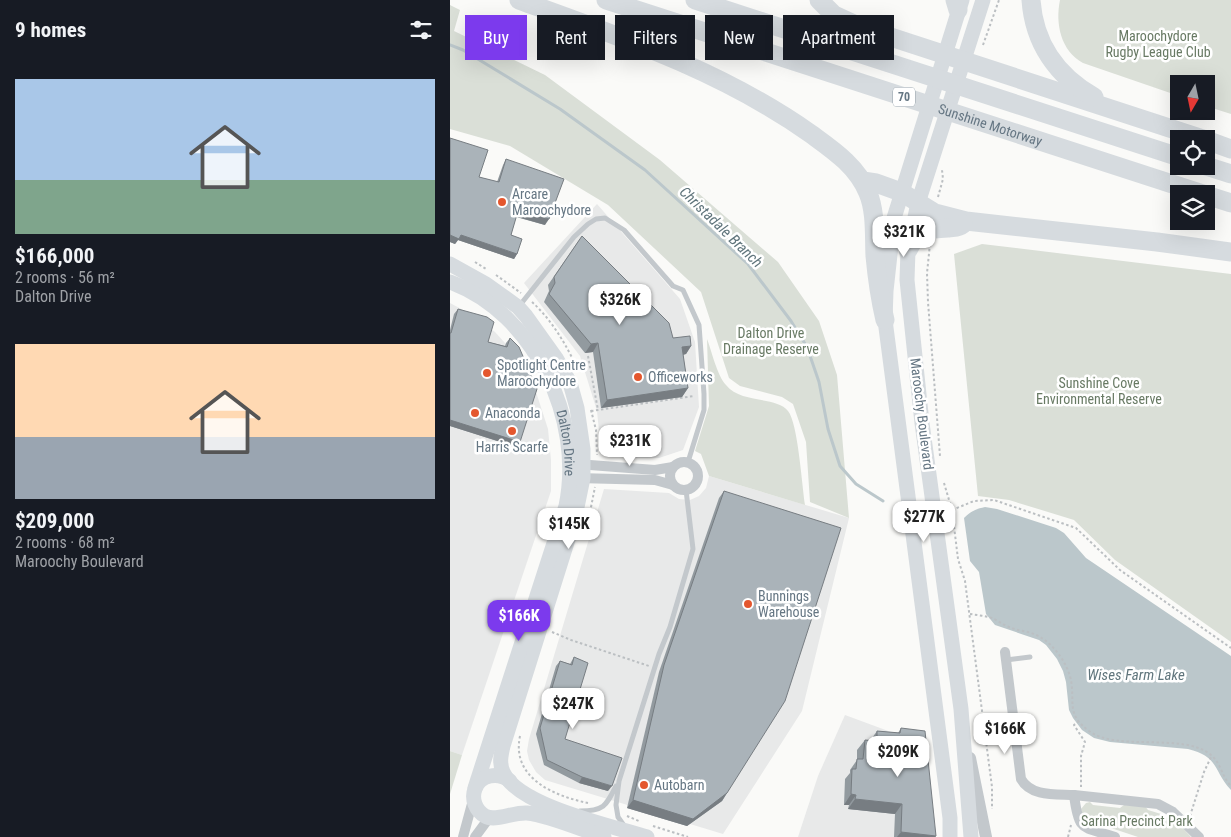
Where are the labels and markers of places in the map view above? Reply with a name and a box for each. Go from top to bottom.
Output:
place label: Arcare Maroochydore [512,186,592,218]
marker: Arcare Maroochydore [496,196,508,208]
pin: $321K [869,216,939,258]
pin: $326K [585,284,655,326]
place label: Spotlight Centre Maroochydore [497,357,586,389]
marker: Spotlight Centre Maroochydore [481,367,493,379]
place label: Officeworks [648,369,713,385]
marker: Officeworks [632,371,644,383]
place label: Anaconda [485,405,541,421]
marker: Anaconda [469,407,481,419]
pin: $231K [595,424,665,467]
marker: Harris Scarfe [506,425,518,437]
place label: Harris Scarfe [476,439,549,455]
pin: $277K [889,500,959,543]
pin: $145K [534,508,604,550]
place label: Bunnings Warehouse [758,588,820,620]
marker: Bunnings Warehouse [742,598,754,610]
pin: $166K [484,600,554,642]
pin: $247K [538,688,608,730]
pin: $166K [970,712,1040,755]
pin: $209K [863,736,933,778]
place label: Autobarn [654,777,704,793]
marker: Autobarn [638,779,650,791]

